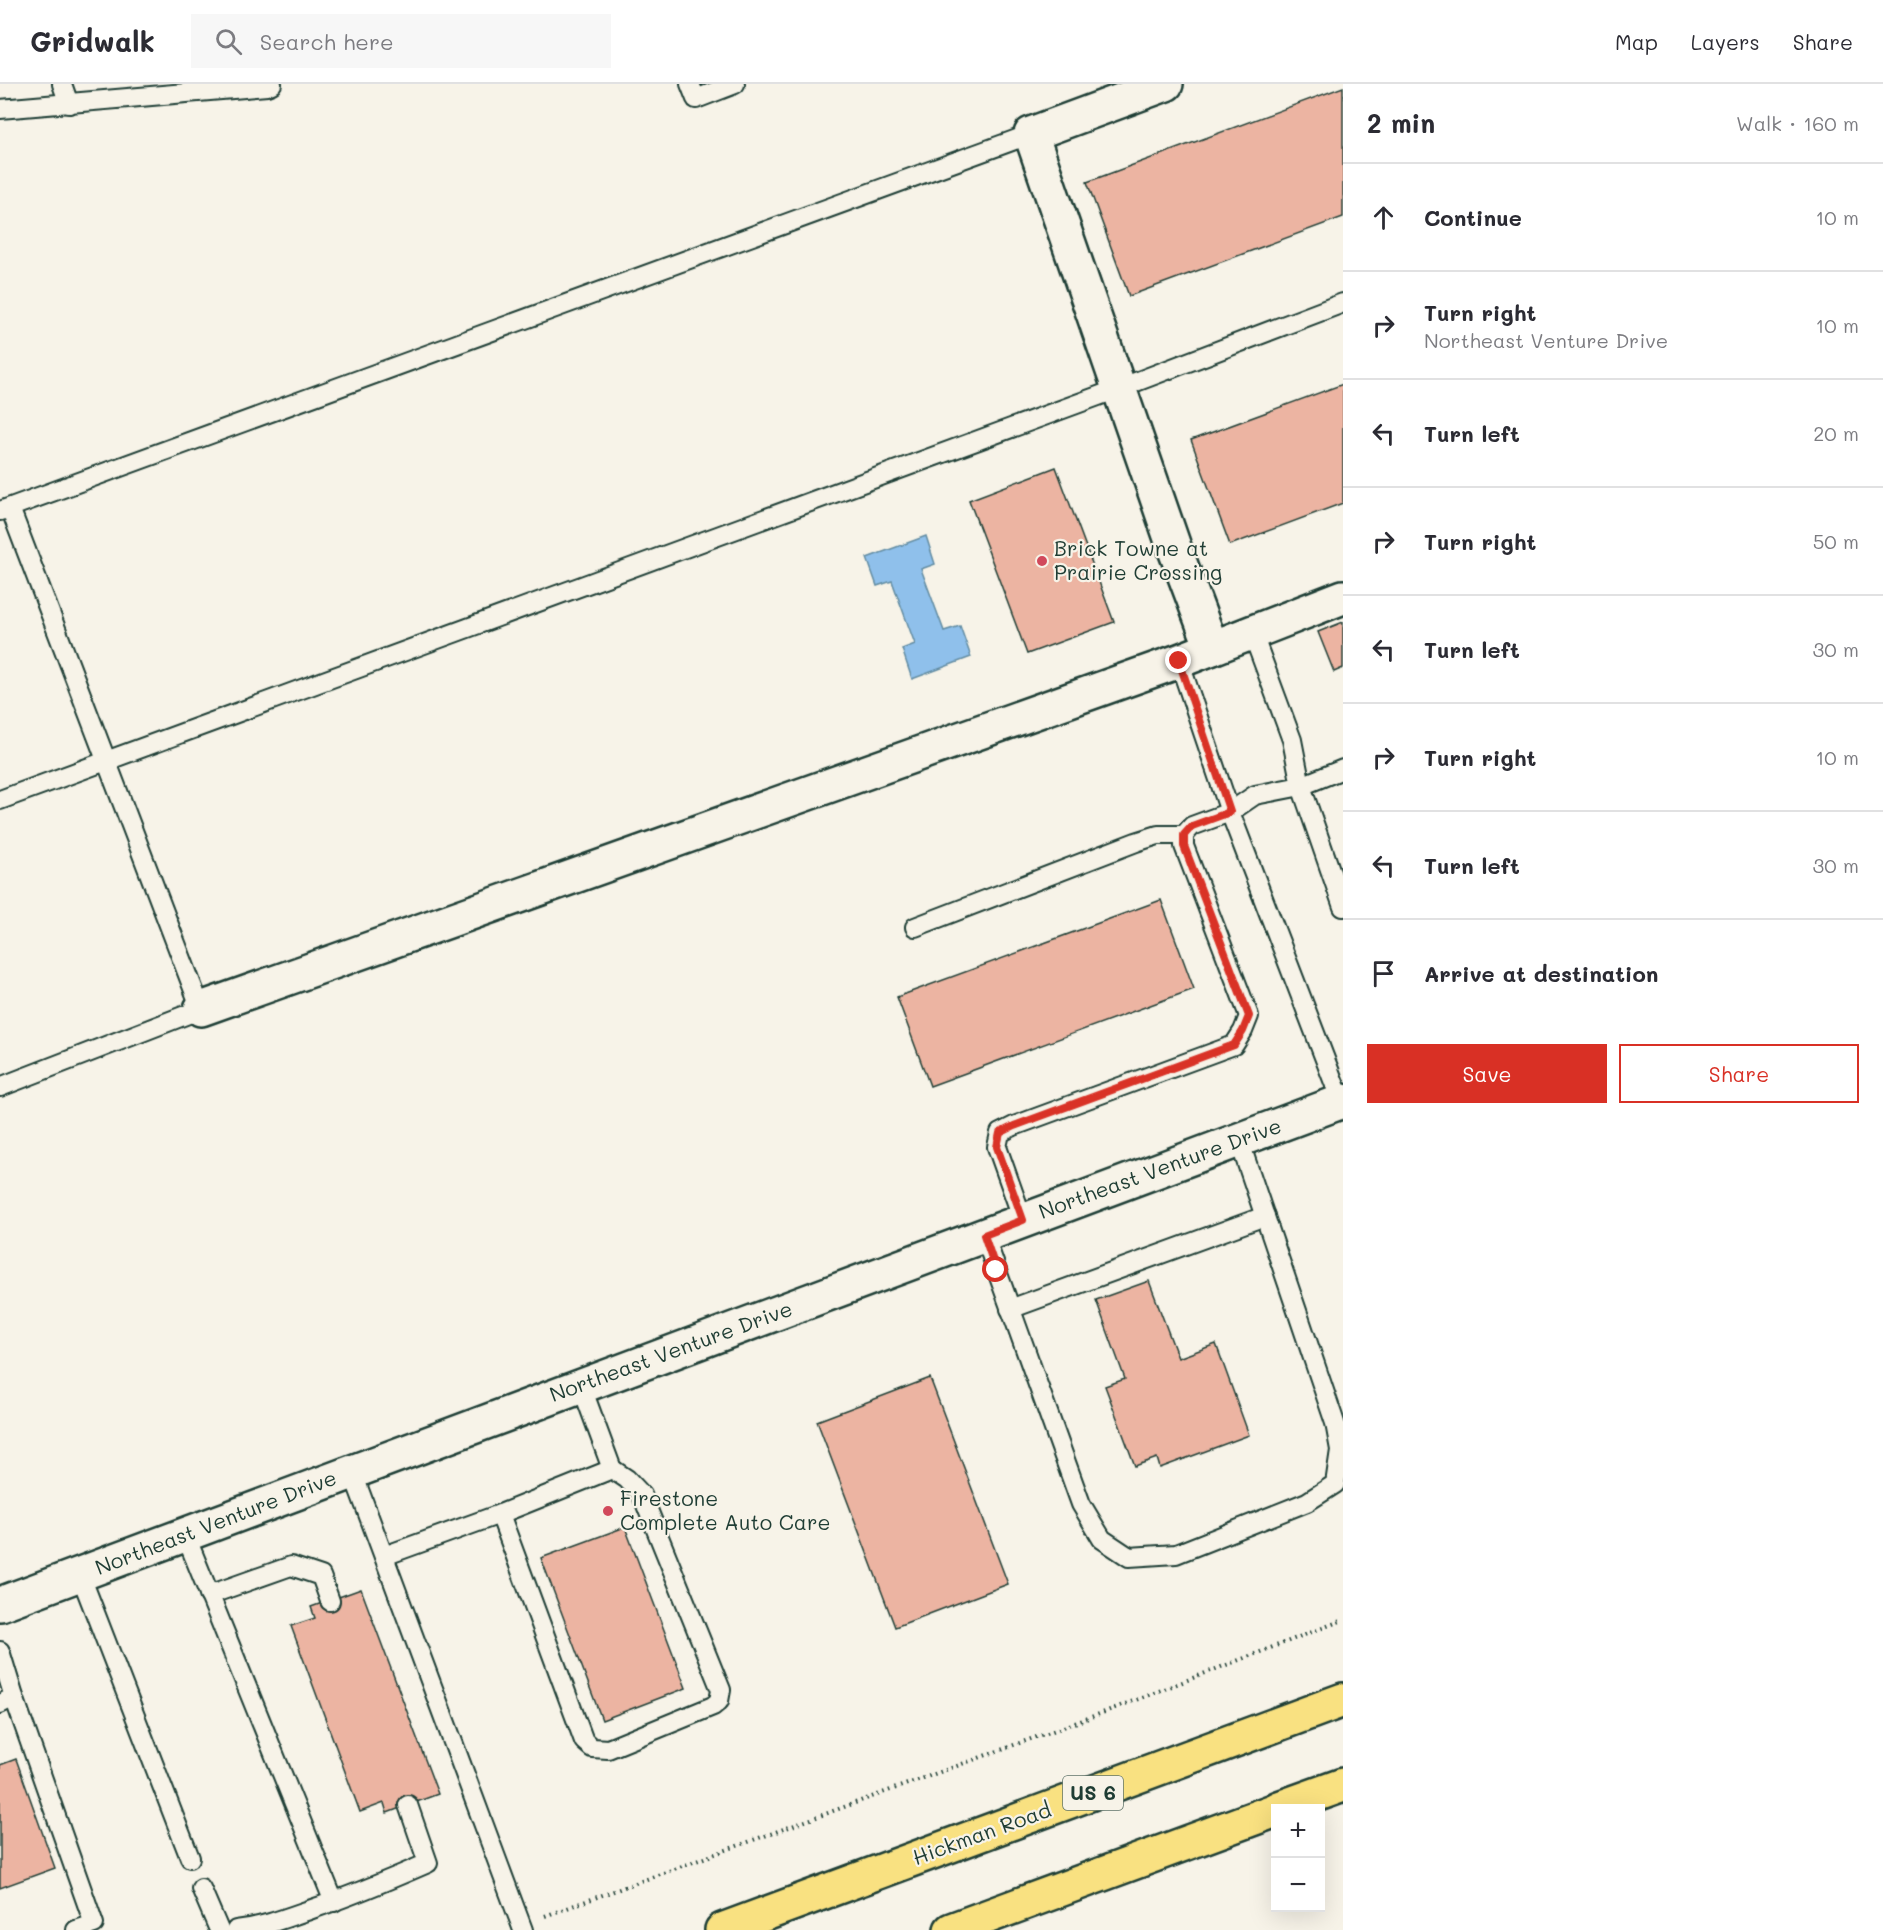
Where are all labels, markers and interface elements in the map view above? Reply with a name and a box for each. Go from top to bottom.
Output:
search box [191,14,611,68]
text: Gridwalk [30,23,155,59]
icon: search [212,25,245,58]
text: Search here [260,27,394,56]
text: Map [1615,28,1658,55]
text: Layers [1691,28,1760,55]
text: Share [1793,28,1853,55]
text: 2 min [1367,106,1435,140]
text: Walk · 160 m [1736,110,1859,136]
icon: ahead [1367,201,1400,234]
text: Continue [1424,203,1522,232]
text: 10 m [1815,204,1859,230]
text: Turn right [1424,298,1536,327]
icon: right [1367,309,1400,342]
text: 10 m [1815,312,1859,338]
text: Northeast Venture Drive [1424,327,1668,353]
icon: left [1367,417,1400,450]
text: Turn left [1424,419,1520,448]
text: 20 m [1813,420,1859,446]
icon: right [1367,525,1400,558]
text: Turn right [1424,527,1536,556]
text: 50 m [1813,528,1859,554]
place label: Brick Towne at Prairie Crossing [1054,534,1222,585]
marker: Brick Towne at Prairie Crossing [1035,554,1049,568]
icon: left [1367,633,1400,666]
text: Turn left [1424,635,1520,664]
text: 30 m [1813,636,1859,662]
route end [1165,647,1191,673]
icon: right [1367,741,1400,774]
text: Turn right [1424,743,1536,772]
text: 10 m [1815,744,1859,770]
icon: left [1367,849,1400,882]
text: Turn left [1424,851,1520,880]
text: 30 m [1813,852,1859,878]
icon: arrive [1367,957,1400,990]
text: Arrive at destination [1424,959,1659,988]
button: Save [1367,1044,1607,1103]
button: Share [1619,1044,1859,1103]
street label: Northeast Venture Drive [1034,1111,1285,1224]
route start [982,1256,1008,1282]
street label: Northeast Venture Drive [545,1294,796,1407]
street label: Northeast Venture Drive [91,1463,340,1580]
place label: Firestone Complete Auto Care [620,1484,830,1535]
marker: Firestone Complete Auto Care [601,1504,615,1518]
road number: US 6 [1063,1776,1123,1810]
street label: Hickman Road [909,1795,1054,1870]
map controls [1271,1804,1325,1912]
button: + [1271,1804,1325,1858]
button: − [1271,1858,1325,1912]

